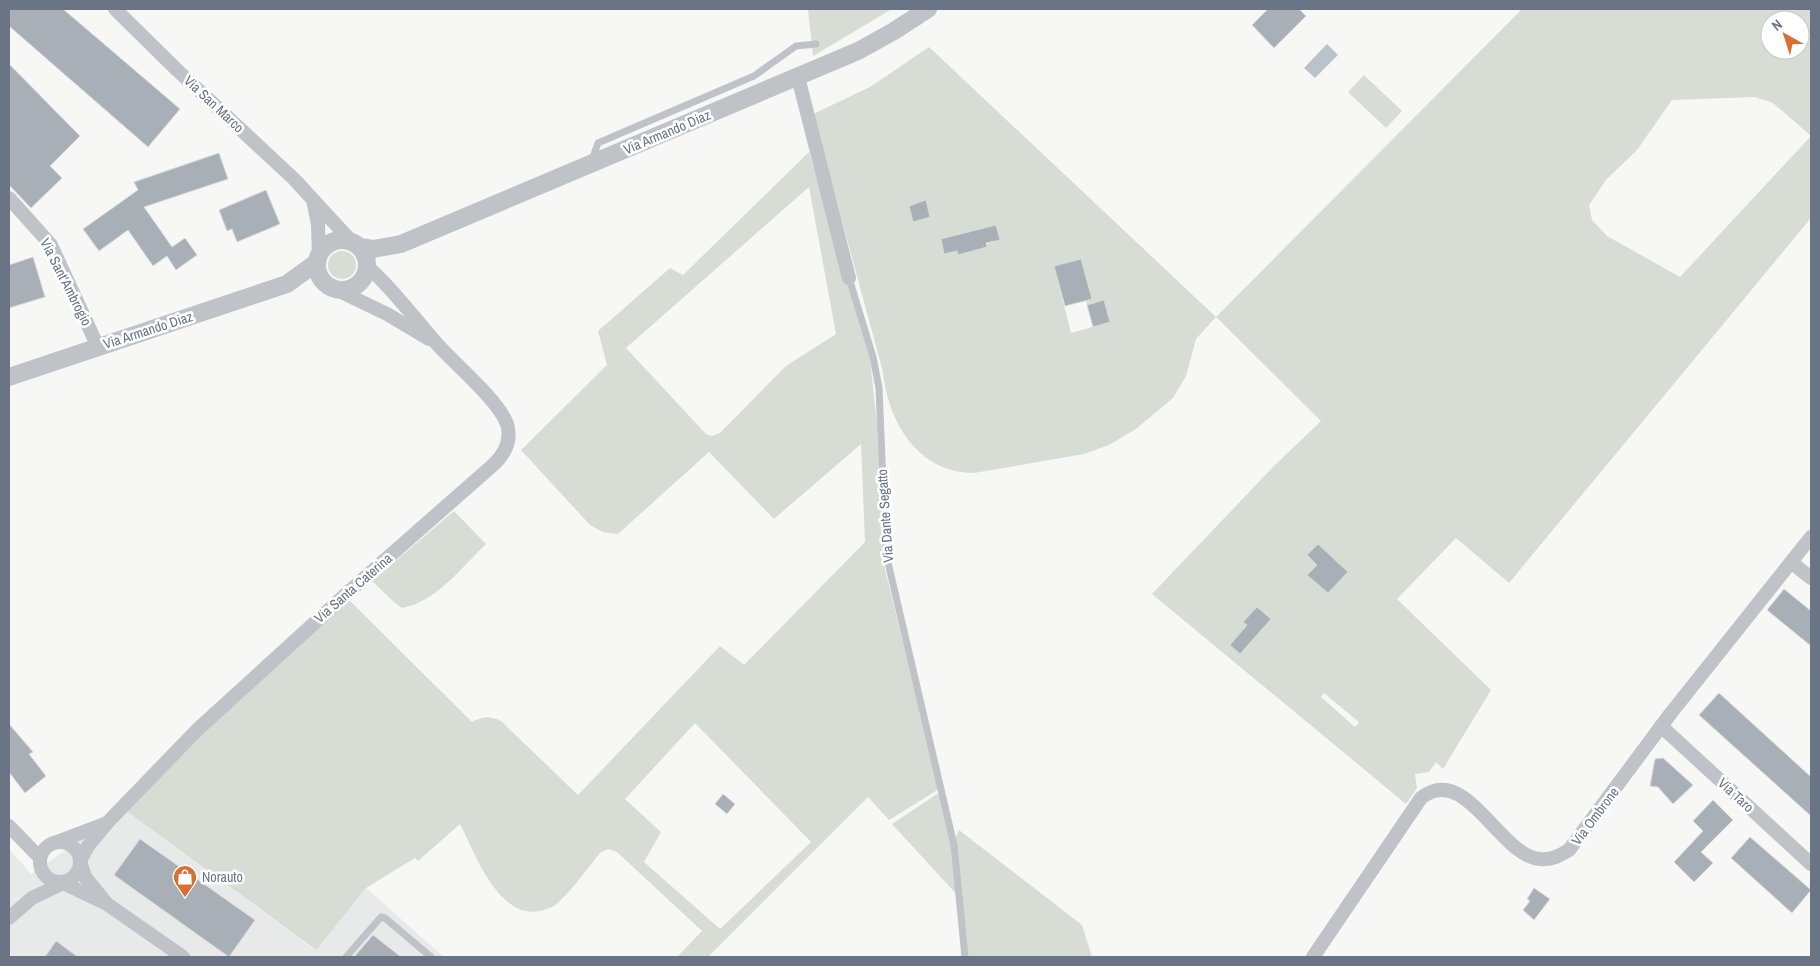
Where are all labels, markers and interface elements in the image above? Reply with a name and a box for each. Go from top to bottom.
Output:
north arrow [1760,10,1810,60]
text: N [1768,15,1786,35]
street label: Via San Marco [180,72,248,136]
street label: Via Armando Diaz [621,105,714,158]
street label: Via Sant'Ambrogio [36,235,96,329]
street label: Via Armando Diaz [101,307,195,353]
street label: Via Dante Segatto [873,469,897,563]
street label: Via Santa Caterina [310,549,396,627]
street label: Via Taro [1714,774,1758,816]
street label: Via Ombrone [1567,783,1623,849]
shop icon: Norauto [172,864,198,898]
place label: Norauto [202,868,243,886]

